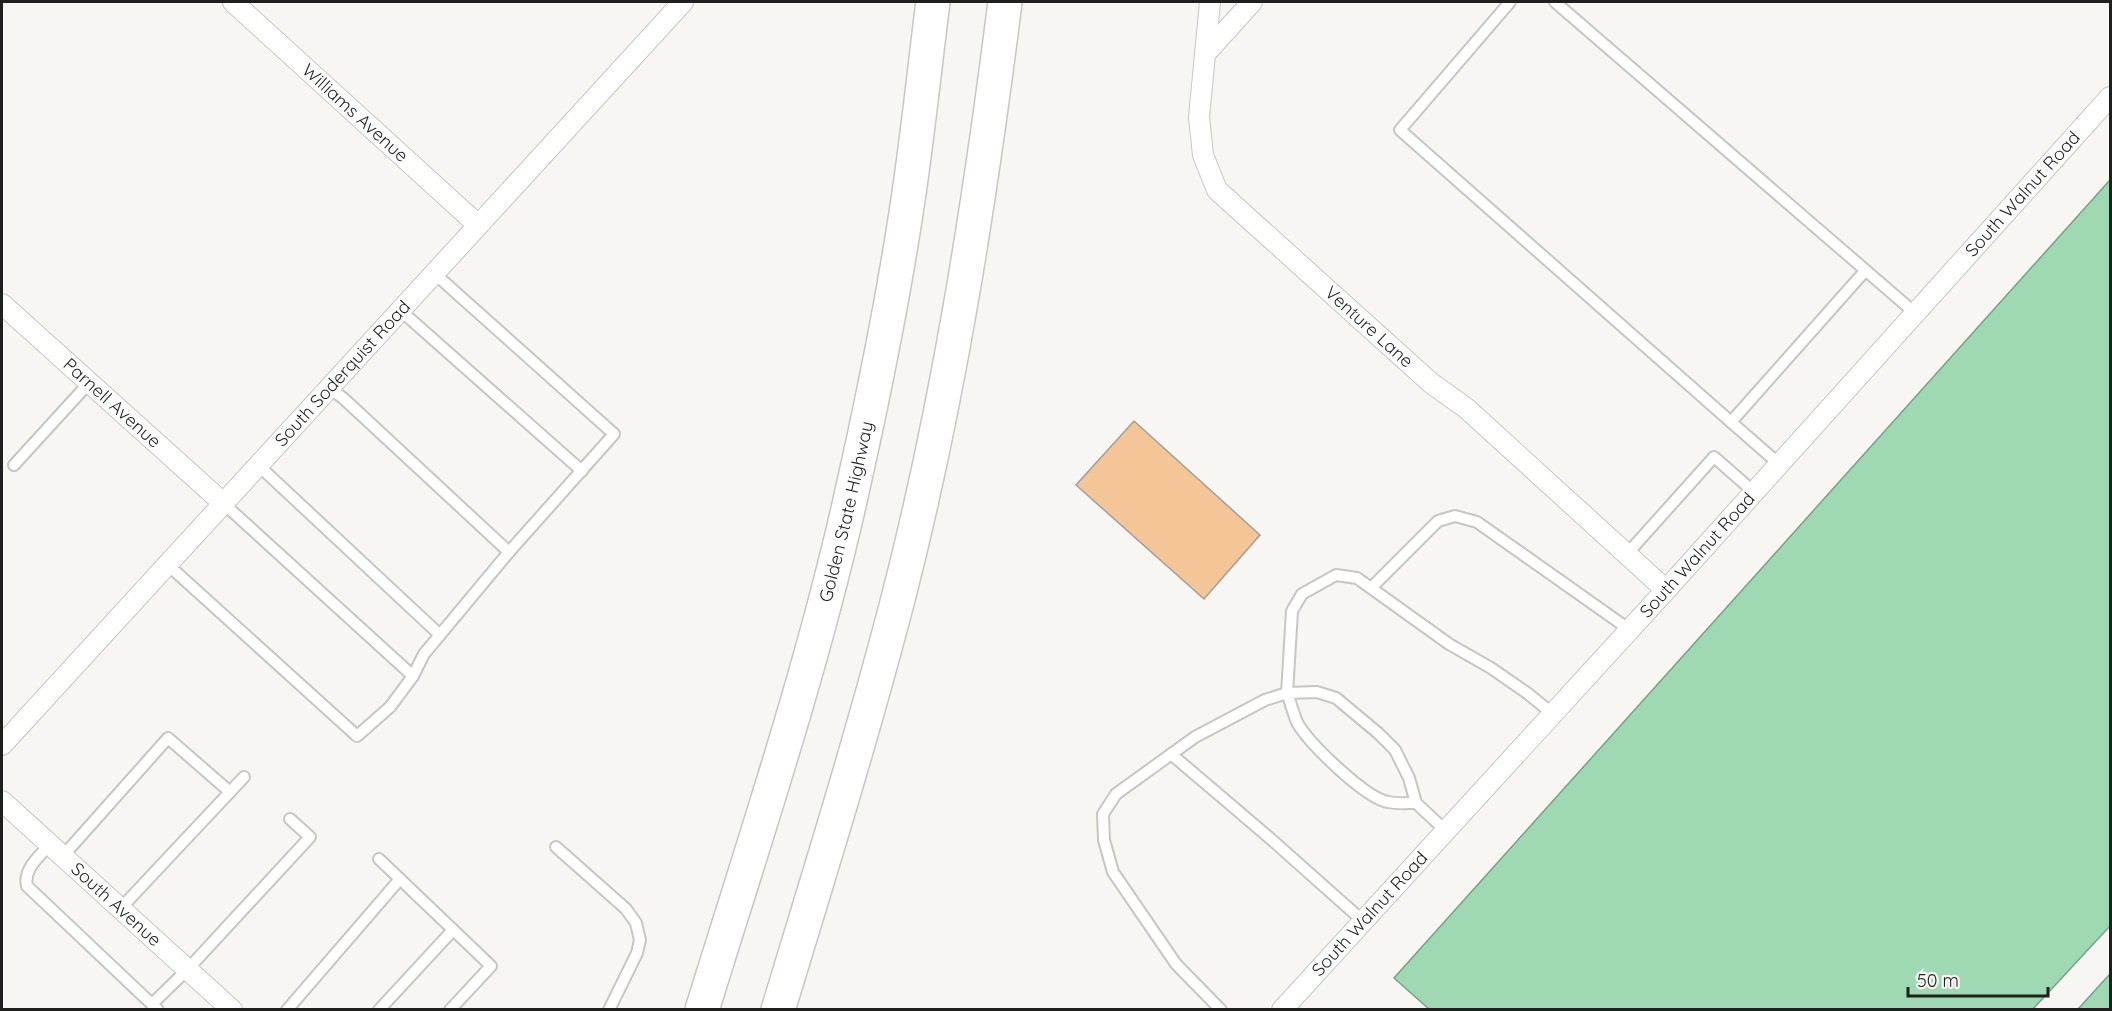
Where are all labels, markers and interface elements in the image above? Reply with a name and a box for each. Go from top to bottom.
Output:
street label: Williams Avenue [297,59,413,167]
street label: South Walnut Road [1960,126,2085,261]
street label: Venture Lane [1320,281,1418,372]
street label: South Soderquist Road [269,295,415,451]
street label: Parnell Avenue [59,353,166,453]
street label: Golden State Highway [814,419,878,605]
street label: South Walnut Road [1634,487,1760,622]
street label: South Walnut Road [1306,846,1432,981]
street label: South Avenue [66,857,166,951]
scale bar [1908,960,2048,998]
text: 50 m [1917,969,1959,992]

